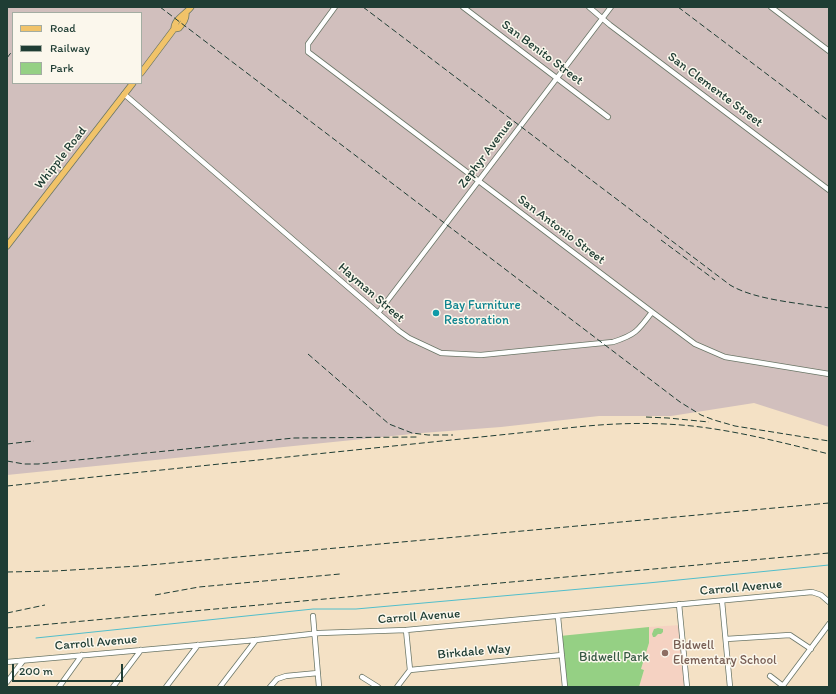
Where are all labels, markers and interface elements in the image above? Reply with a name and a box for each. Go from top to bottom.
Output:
legend [12,12,142,84]
street label: San Benito Street [498,17,586,89]
text: Road [50,21,76,35]
text: Railway [50,41,90,55]
street label: San Clemente Street [664,49,766,131]
text: Park [50,61,74,75]
street label: Zephyr Avenue [455,117,517,191]
street label: Whipple Road [32,123,90,193]
street label: San Antonio Street [514,192,608,268]
street label: Hayman Street [334,260,408,326]
place label: Bay Furniture Restoration [444,298,521,329]
marker: Bay Furniture Restoration [431,308,441,318]
street label: Carroll Avenue [699,577,783,599]
street label: Carroll Avenue [377,606,461,628]
street label: Carroll Avenue [54,632,138,654]
place label: Bidwell Elementary School [673,638,777,669]
street label: Birkdale Way [437,641,511,663]
marker: Bidwell Elementary School [660,648,670,658]
park label: Bidwell Park [579,650,649,666]
scale bar [14,656,125,682]
text: 200 m [19,664,53,678]

